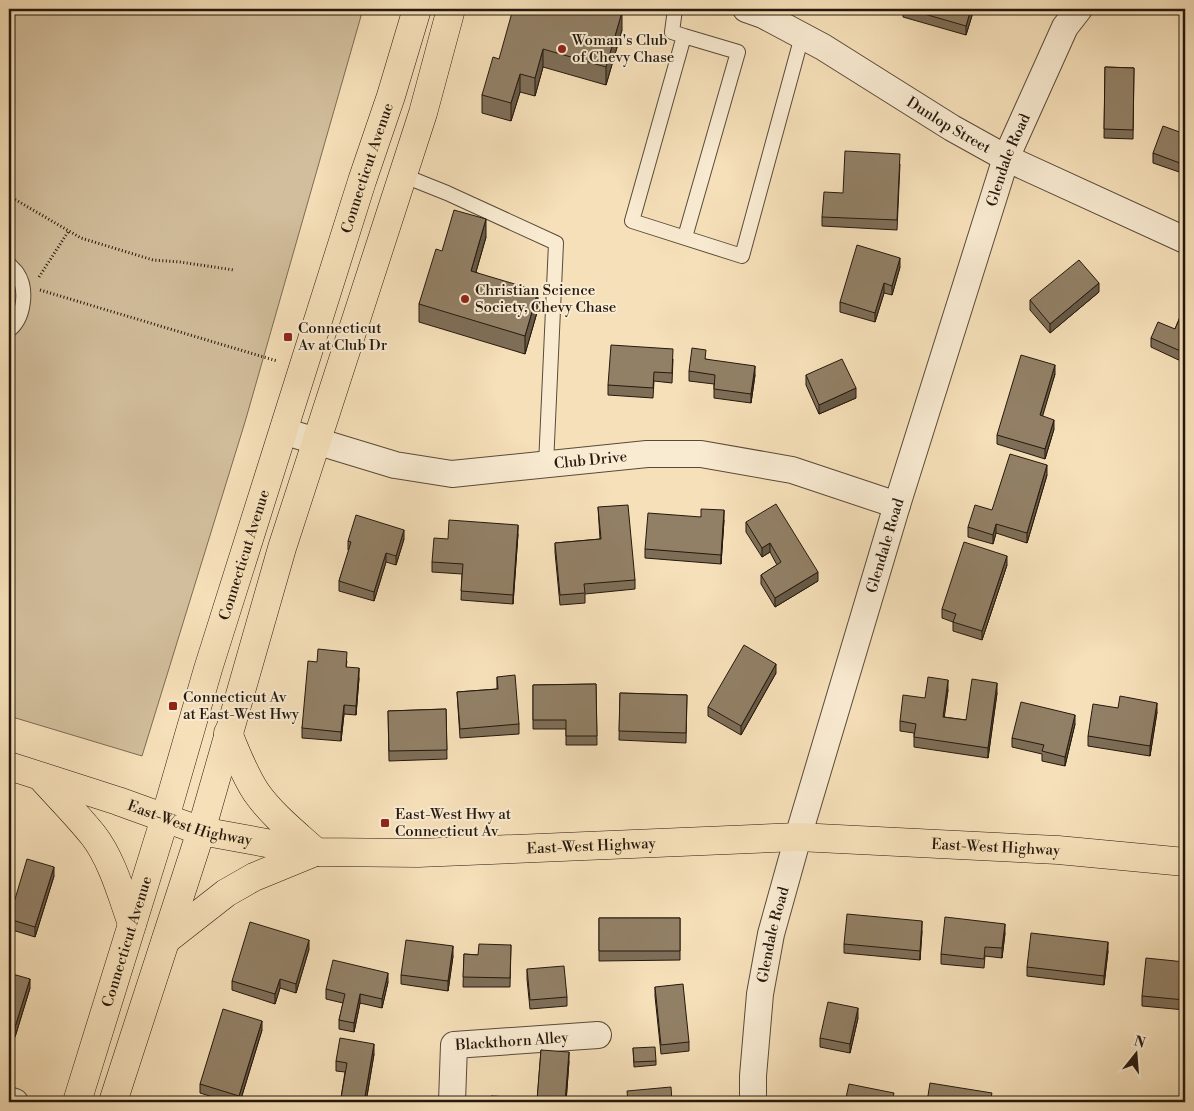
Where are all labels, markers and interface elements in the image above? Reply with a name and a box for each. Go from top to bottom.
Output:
place label: Woman's Club of Chevy Chase [571,31,674,67]
marker: Woman's Club of Chevy Chase [556,43,568,55]
street label: Dunlop Street [903,92,995,157]
street label: Connecticut Avenue [337,100,397,236]
street label: Glendale Road [982,110,1035,209]
place label: Christian Science Society, Chevy Chase [475,281,616,317]
marker: Christian Science Society, Chevy Chase [459,293,471,305]
place label: Connecticut Av at Club Dr [297,319,388,355]
marker: Connecticut Av at Club Dr [282,331,294,343]
street label: Club Drive [553,447,628,473]
street label: Connecticut Avenue [214,487,274,623]
street label: Glendale Road [862,495,908,595]
place label: Connecticut Av at East-West Hwy [183,688,300,724]
marker: Connecticut Av at East-West Hwy [167,700,179,712]
street label: East-West Highway [125,796,255,850]
place label: East-West Hwy at Connecticut Av [395,805,512,841]
marker: East-West Hwy at Connecticut Av [379,817,391,829]
street label: East-West Highway [526,833,657,858]
street label: East-West Highway [931,834,1062,860]
street label: Connecticut Avenue [98,874,156,1009]
street label: Glendale Road [753,884,793,984]
street label: Blackthorn Alley [453,1028,570,1054]
north arrow [1112,1028,1162,1078]
text: N [1132,1032,1147,1053]

